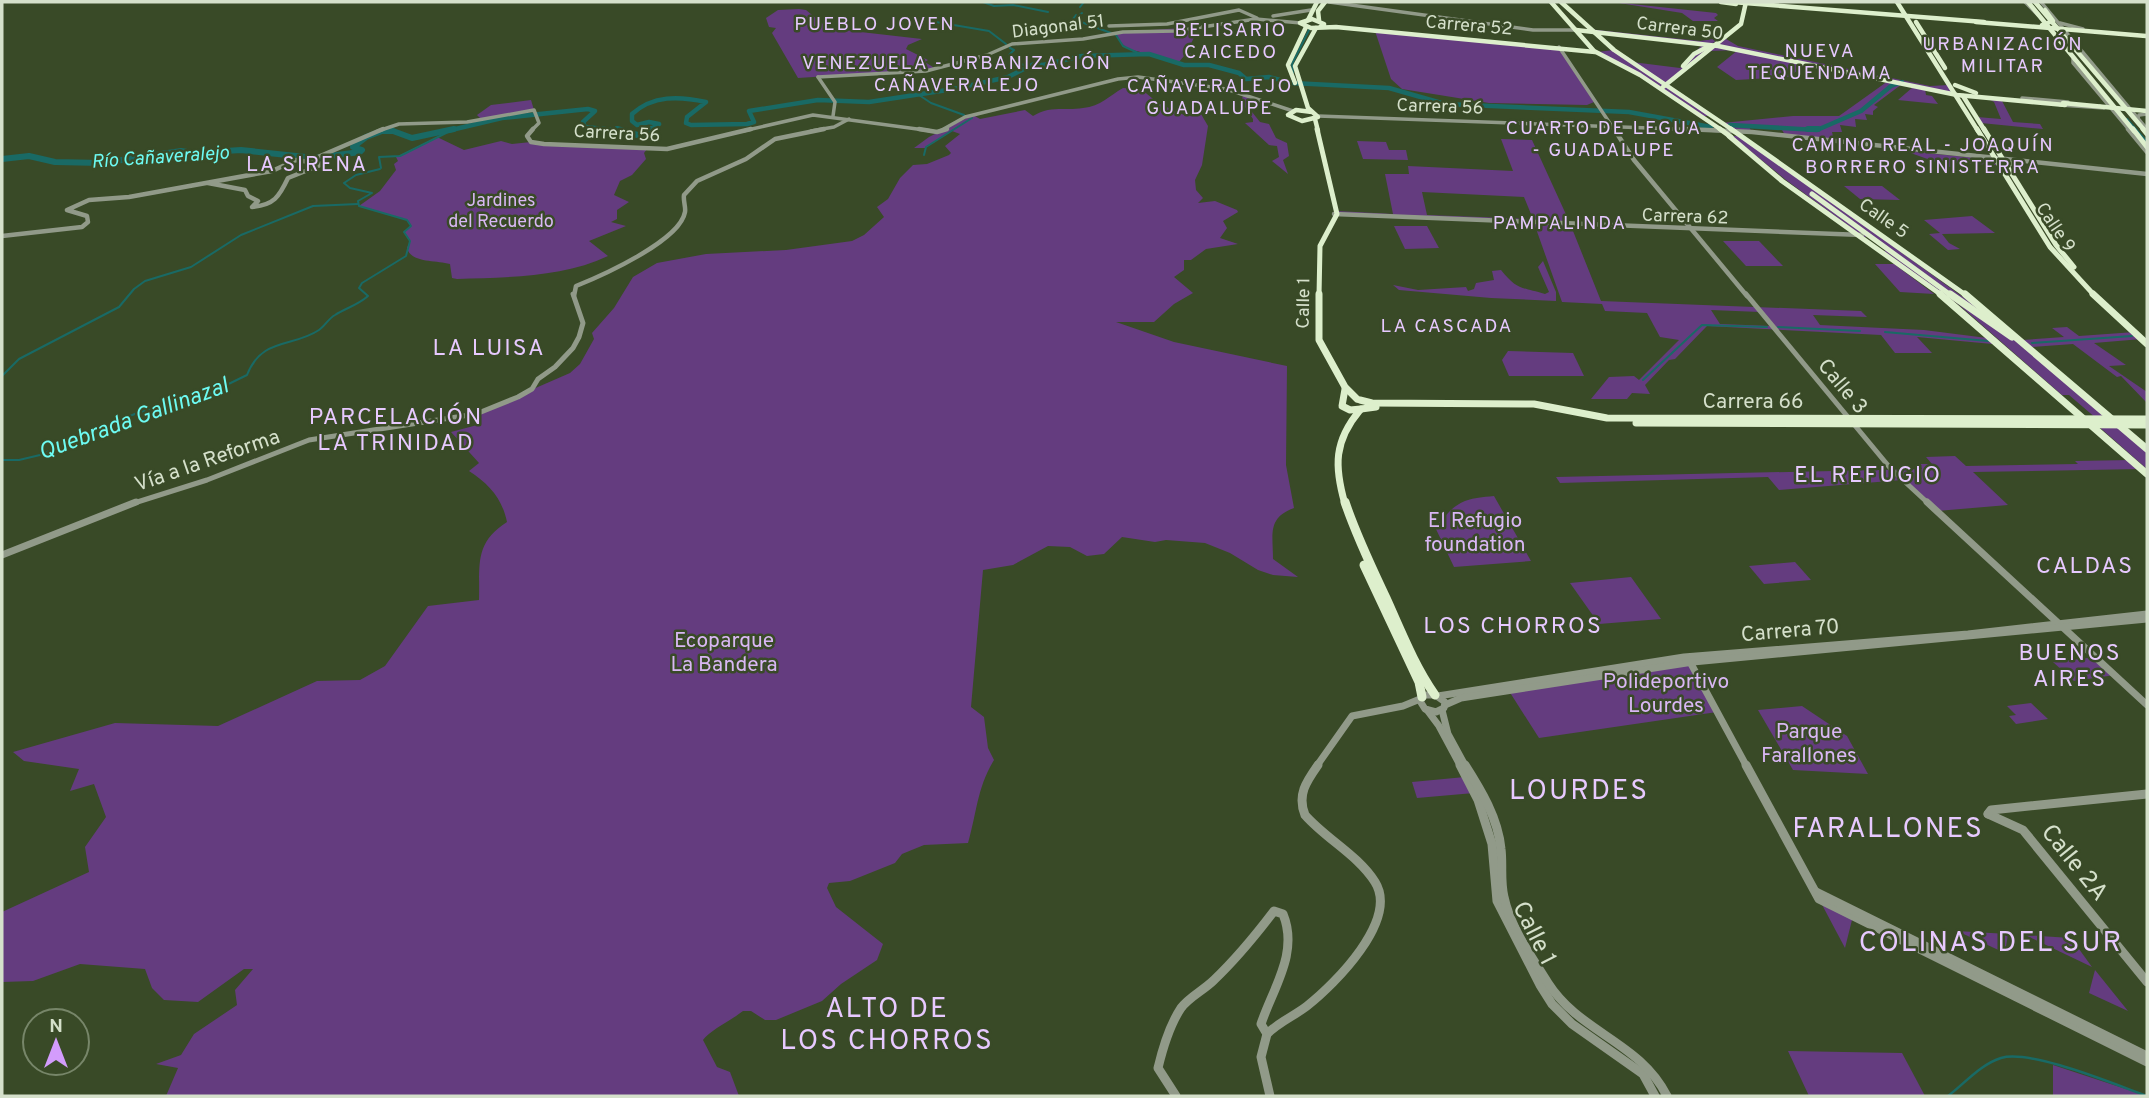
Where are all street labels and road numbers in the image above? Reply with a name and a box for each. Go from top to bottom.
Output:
street label: Diagonal 51 [1011,10,1106,45]
street label: Carrera 52 [1424,11,1513,42]
street label: Carrera 50 [1635,13,1725,46]
street label: Carrera 56 [1396,94,1484,121]
street label: Carrera 56 [573,121,661,148]
street label: Calle 5 [1854,194,1913,245]
street label: Calle 9 [2030,199,2080,257]
street label: Carrera 62 [1641,204,1729,231]
street label: Calle 1 [1293,277,1316,329]
street label: Calle 3 [1811,354,1873,420]
street label: Carrera 66 [1703,389,1803,416]
street label: Vía a la Reforma [131,424,284,499]
street label: Carrera 70 [1740,614,1841,649]
street label: Calle 2A [2033,819,2114,908]
street label: Calle 1 [1504,897,1562,971]

